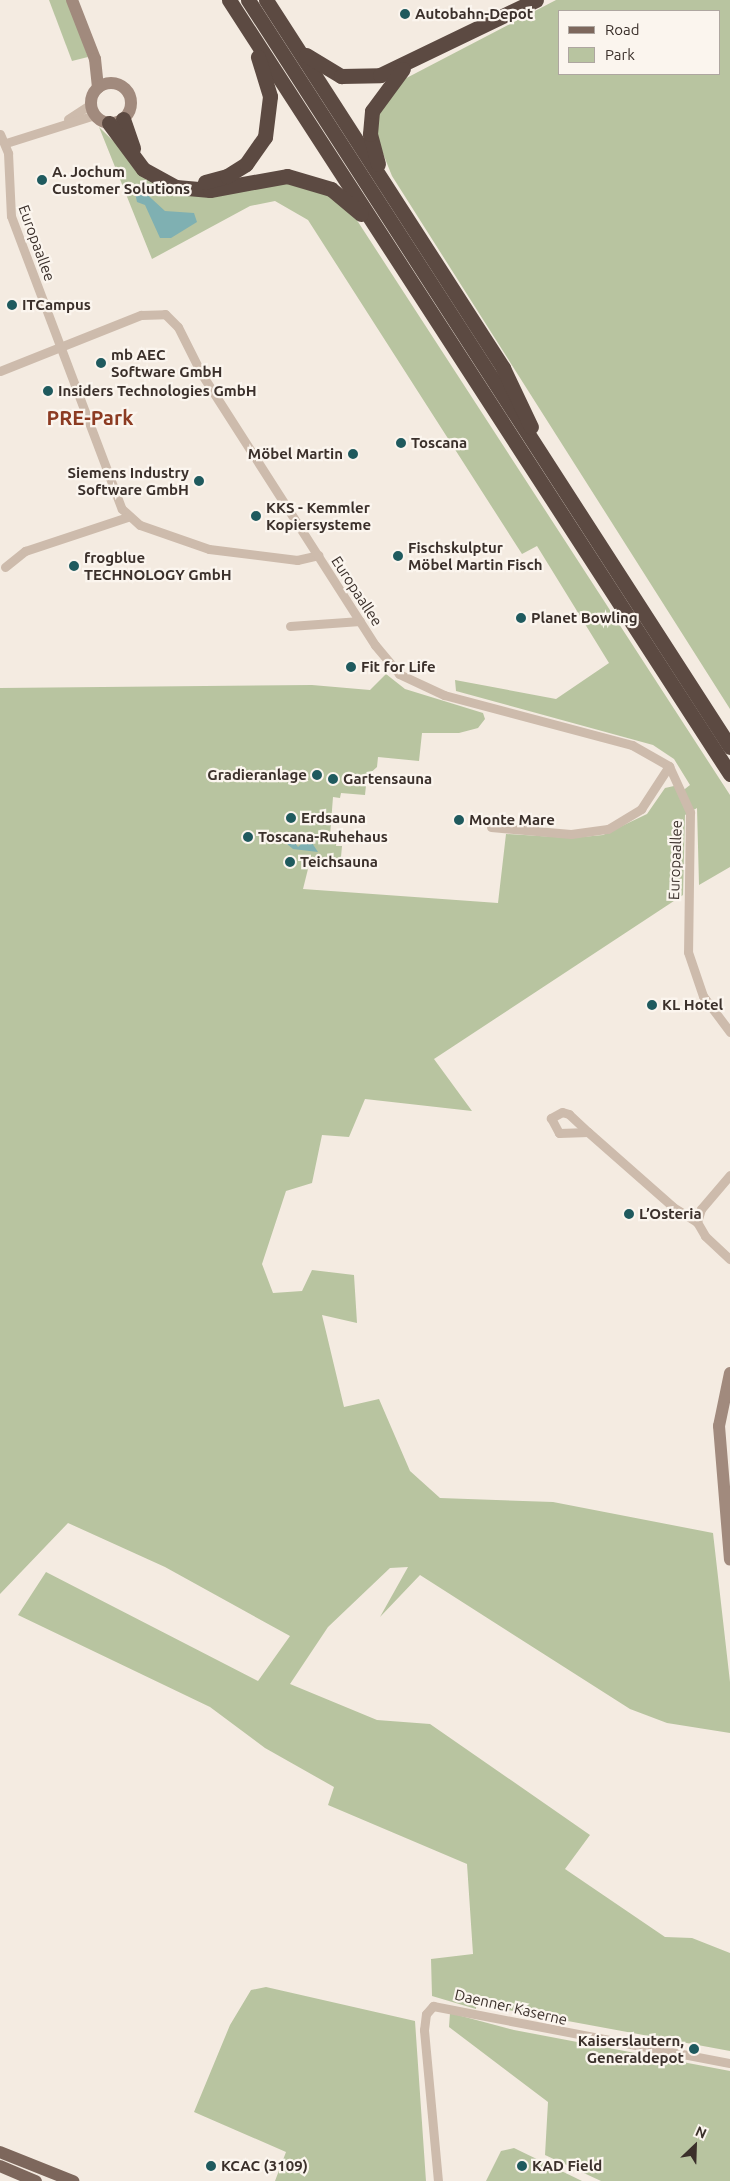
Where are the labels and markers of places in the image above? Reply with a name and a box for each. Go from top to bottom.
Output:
place label: Autobahn-Depot [415,5,533,23]
marker: Autobahn-Depot [399,8,411,20]
place label: A. Jochum Customer Solutions [52,162,190,197]
marker: A. Jochum Customer Solutions [36,174,48,186]
place label: ITCampus [22,296,91,314]
marker: ITCampus [6,299,18,311]
place label: mb AEC Software GmbH [111,345,222,380]
marker: mb AEC Software GmbH [95,357,107,369]
place label: Insiders Technologies GmbH [58,382,257,400]
marker: Insiders Technologies GmbH [42,385,54,397]
place label: Toscana [411,434,467,452]
marker: Toscana [395,437,407,449]
place label: Möbel Martin [248,445,343,463]
marker: Möbel Martin [347,448,359,460]
place label: Siemens Industry Software GmbH [68,463,189,498]
marker: Siemens Industry Software GmbH [193,475,205,487]
place label: KKS - Kemmler Kopiersysteme [266,498,371,533]
marker: KKS - Kemmler Kopiersysteme [250,510,262,522]
place label: Fischskulptur Möbel Martin Fisch [408,538,543,573]
place label: frogblue TECHNOLOGY GmbH [84,548,232,583]
marker: Fischskulptur Möbel Martin Fisch [392,550,404,562]
marker: frogblue TECHNOLOGY GmbH [68,560,80,572]
place label: Planet Bowling [531,609,638,627]
marker: Planet Bowling [515,612,527,624]
place label: Fit for Life [361,658,436,676]
marker: Fit for Life [345,661,357,673]
place label: Gradieranlage [207,766,307,784]
marker: Gradieranlage [311,769,323,781]
place label: Gartensauna [343,770,432,788]
marker: Gartensauna [327,773,339,785]
place label: Erdsauna [301,809,366,827]
place label: Monte Mare [469,811,555,829]
marker: Erdsauna [285,812,297,824]
marker: Monte Mare [453,814,465,826]
place label: Toscana-Ruhehaus [258,828,388,846]
marker: Toscana-Ruhehaus [242,831,254,843]
place label: Teichsauna [300,853,378,871]
marker: Teichsauna [284,856,296,868]
place label: KL Hotel [662,996,723,1014]
marker: KL Hotel [646,999,658,1011]
place label: L’Osteria [639,1205,702,1223]
marker: L’Osteria [623,1208,635,1220]
place label: Kaiserslautern, Generaldepot [578,2031,684,2066]
marker: Kaiserslautern, Generaldepot [688,2043,700,2055]
place label: KCAC (3109) [221,2157,308,2175]
place label: KAD Field [532,2157,602,2175]
marker: KCAC (3109) [205,2160,217,2172]
marker: KAD Field [516,2160,528,2172]

